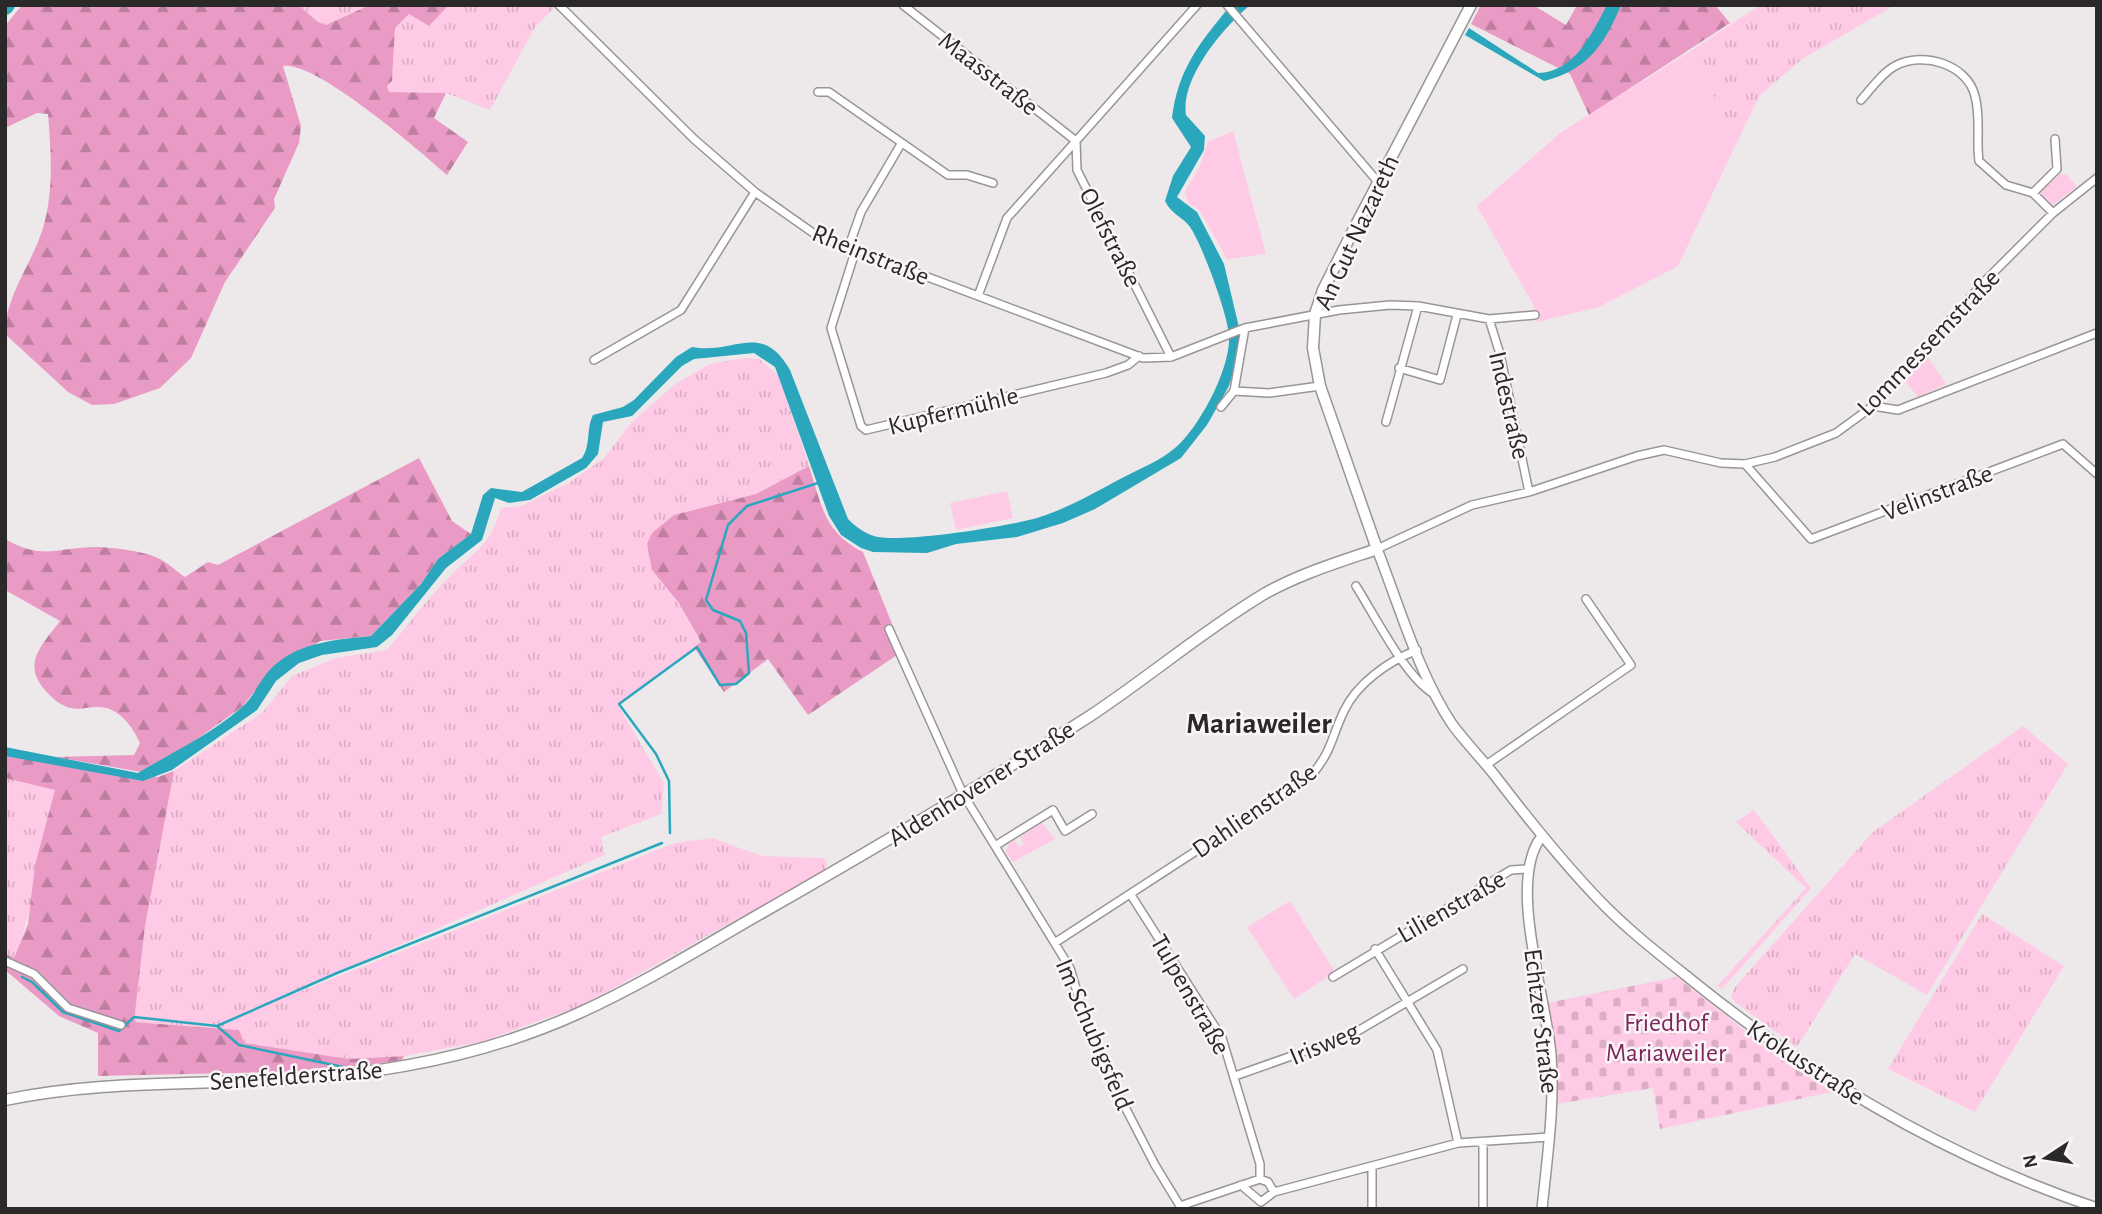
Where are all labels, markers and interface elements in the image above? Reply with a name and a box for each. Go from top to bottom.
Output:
street label: Maasstraße [934,27,1043,120]
street label: An Gut Nazareth [1310,151,1404,314]
street label: Olefstraße [1074,184,1146,291]
street label: Rheinstraße [808,220,933,290]
street label: Lommessemstraße [1852,264,2005,421]
street label: Indestraße [1484,349,1534,462]
street label: Kupfermühle [885,382,1021,440]
street label: Velinstraße [1879,460,1996,526]
district label: Mariaweiler [1186,709,1332,739]
street label: Aldenhovener Straße [884,716,1079,852]
street label: Dahlienstraße [1188,759,1321,863]
street label: Lilienstraße [1393,866,1510,948]
street label: Tulpenstraße [1145,930,1235,1059]
street label: Echtzer Straße [1519,947,1563,1095]
street label: Im Schubigsfeld [1051,955,1138,1114]
park label: Friedhof Mariaweiler [1606,1010,1727,1066]
street label: Krokusstraße [1742,1015,1869,1110]
street label: Irisweg [1286,1018,1363,1070]
street label: Senefelderstraße [209,1057,383,1095]
north arrow [2011,1123,2081,1193]
text: N [2020,1153,2042,1170]

